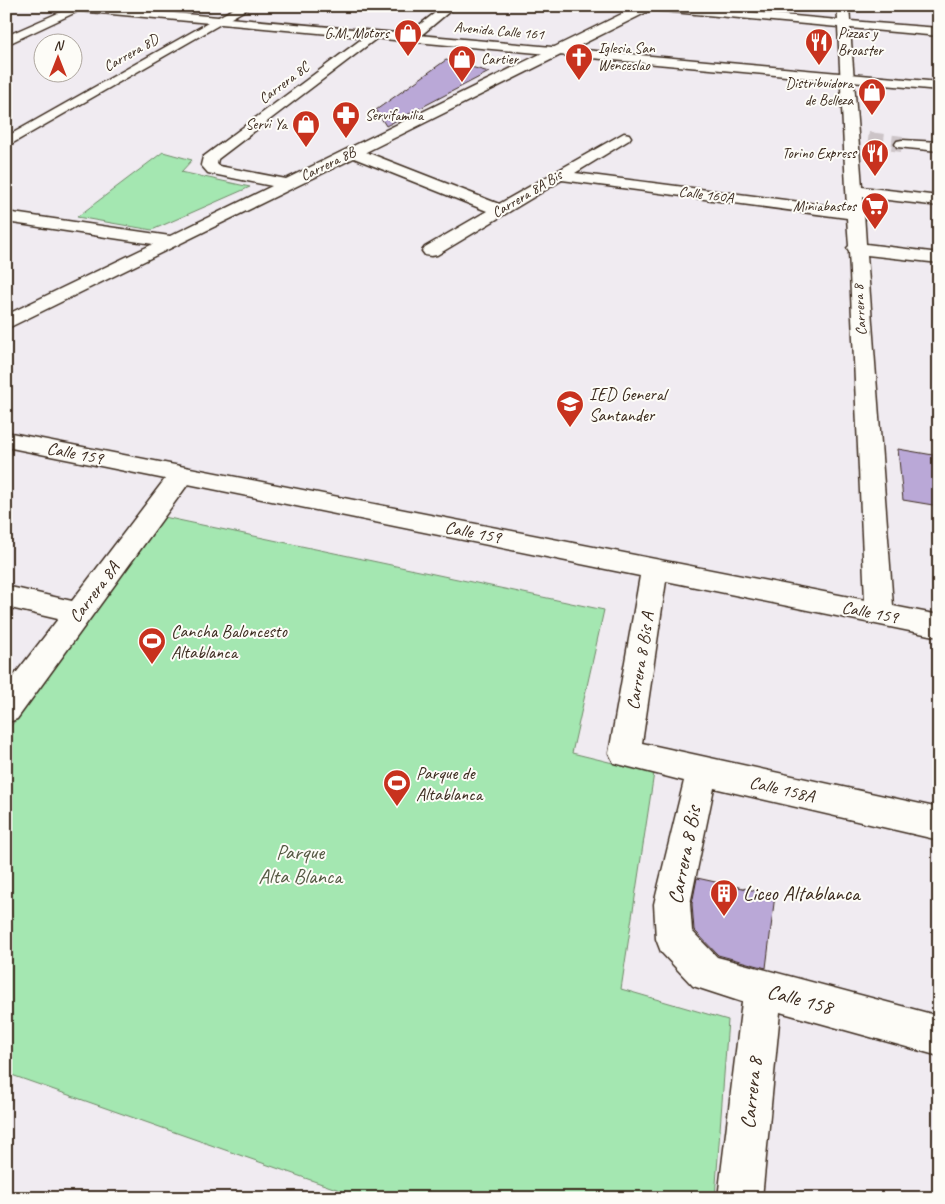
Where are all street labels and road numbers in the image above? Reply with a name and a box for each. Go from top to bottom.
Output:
street label: Avenida Calle 161 [453,18,546,44]
street label: Carrera 8D [100,29,163,76]
street label: Carrera 8C [255,57,315,108]
street label: Carrera 8B [297,142,360,185]
street label: Carrera 8A Bis [489,165,567,222]
street label: Calle 160A [678,182,736,208]
street label: Carrera 8 [849,283,871,336]
street label: Calle 159 [45,437,107,470]
street label: Calle 159 [443,516,505,549]
street label: Carrera 8A [64,556,125,627]
street label: Calle 159 [840,596,902,629]
street label: Carrera 8 Bis A [621,610,659,711]
street label: Calle 158A [747,771,818,807]
street label: Carrera 8 Bis [662,802,707,906]
street label: Calle 158 [765,978,838,1021]
street label: Carrera 8 [734,1053,768,1130]

